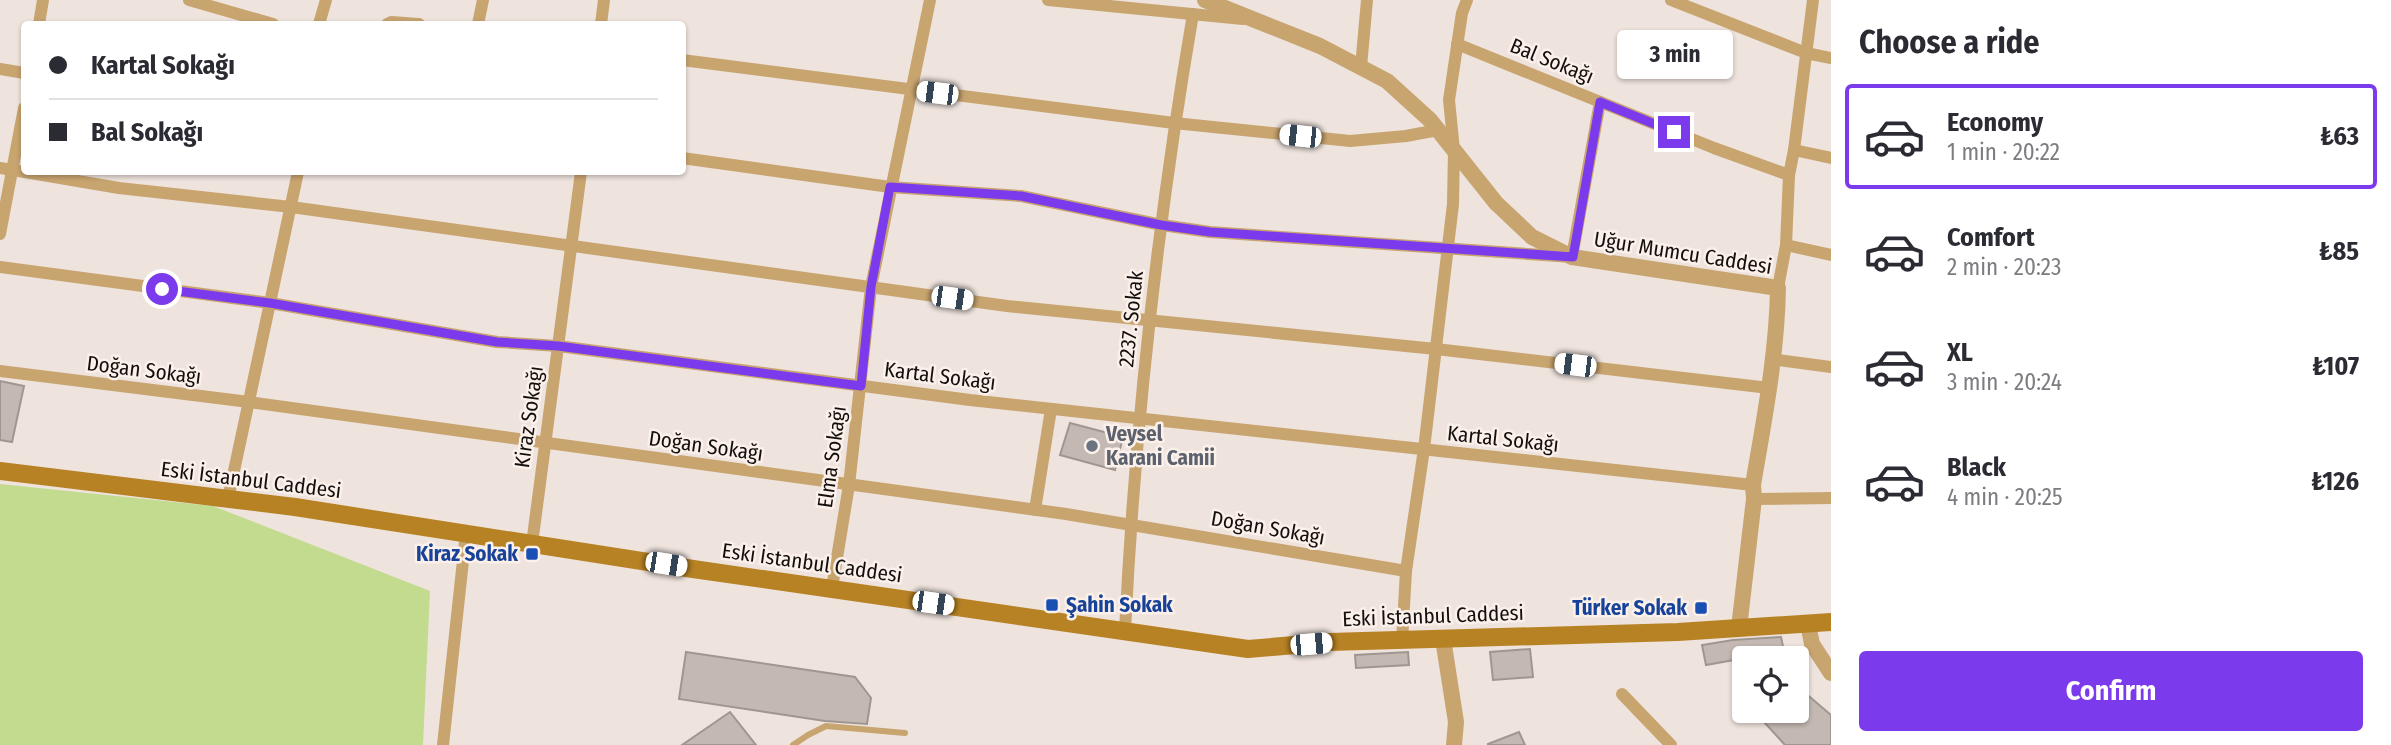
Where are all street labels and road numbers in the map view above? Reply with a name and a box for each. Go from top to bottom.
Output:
street label: Bal Sokağı [1506,32,1598,90]
street label: Uğur Mumcu Caddesi [1592,226,1774,280]
street label: 2237. Sokak [1113,269,1149,368]
street label: Doğan Sokağı [85,350,203,390]
street label: Kartal Sokağı [883,356,997,396]
street label: Kiraz Sokağı [509,364,549,470]
street label: Elma Sokağı [812,404,852,510]
street label: Kartal Sokağı [1446,420,1560,458]
street label: Doğan Sokağı [647,425,765,467]
street label: Eski İstanbul Caddesi [159,456,343,504]
street label: Doğan Sokağı [1209,505,1327,551]
street label: Eski İstanbul Caddesi [720,537,904,589]
street label: Eski İstanbul Caddesi [1342,600,1524,632]

